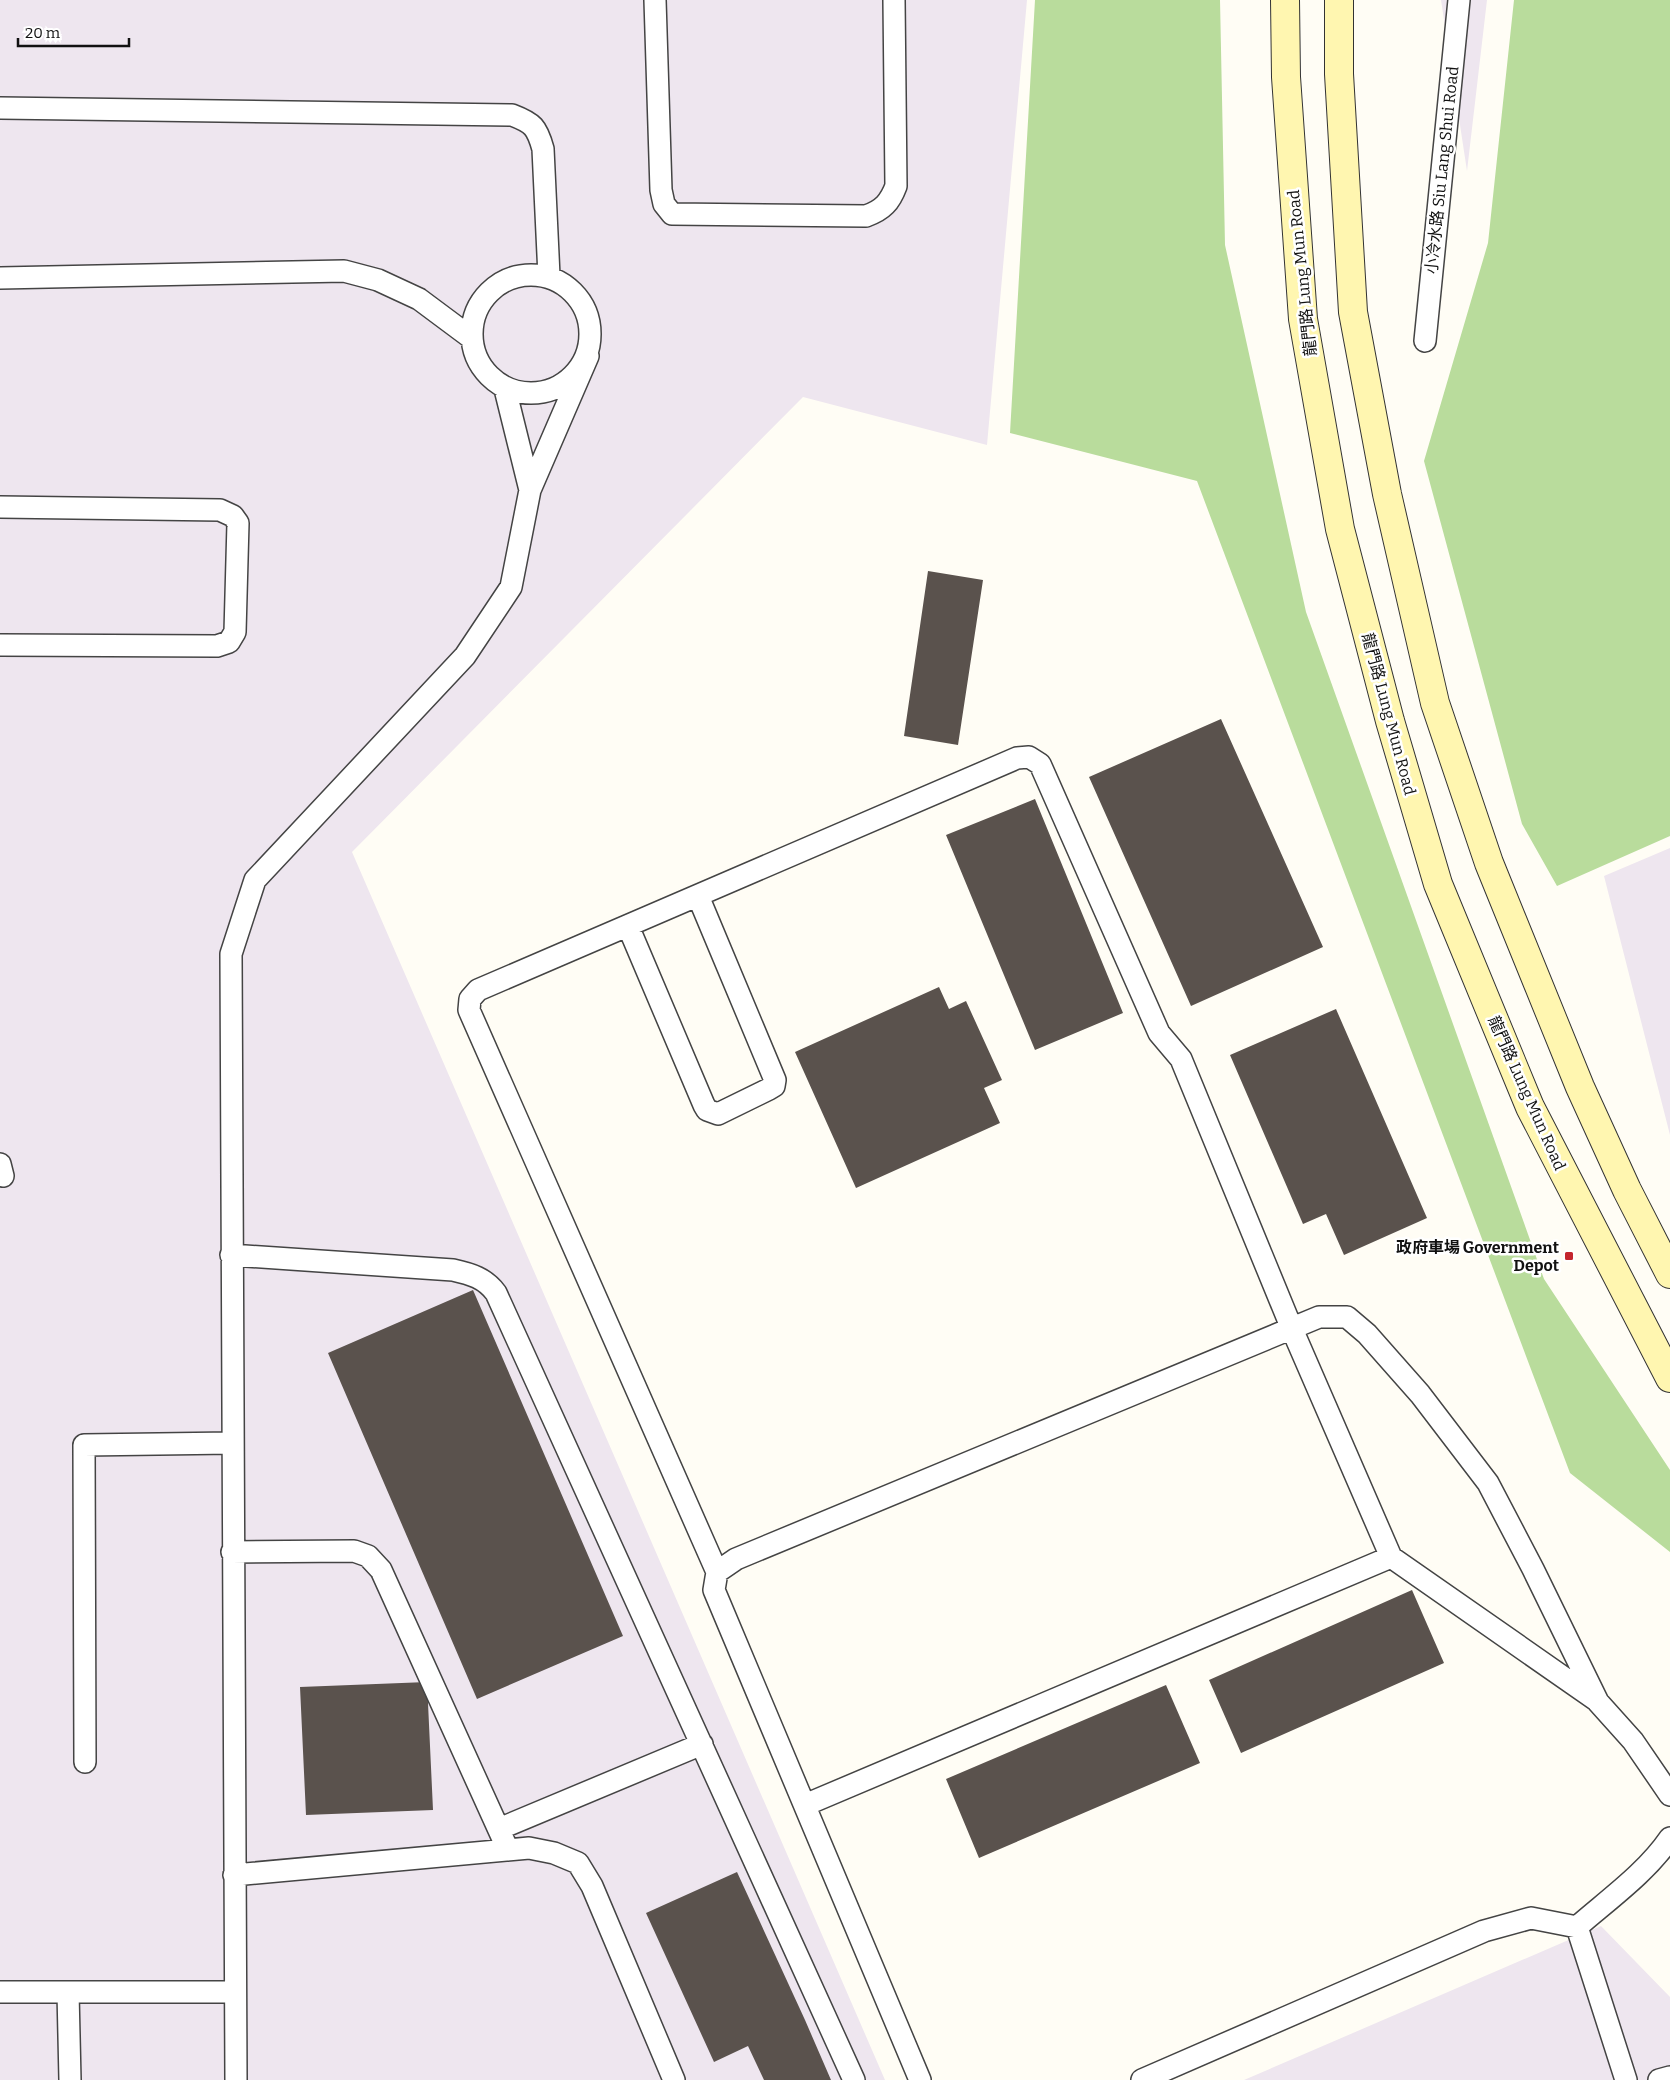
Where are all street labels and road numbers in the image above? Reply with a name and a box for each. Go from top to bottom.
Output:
street label: 小冷水路 Siu Lang Shui Road [1422,65,1462,275]
street label: 龍門路 Lung Mun Road [1284,188,1320,357]
street label: 龍門路 Lung Mun Road [1358,631,1420,798]
street label: 龍門路 Lung Mun Road [1484,1013,1570,1174]

